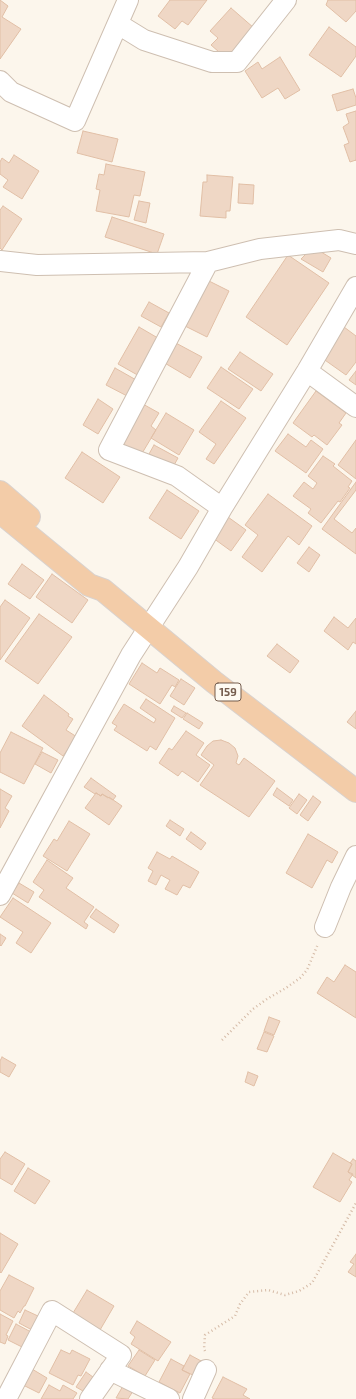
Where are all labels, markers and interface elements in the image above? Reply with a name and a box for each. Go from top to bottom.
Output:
road number: 159 [215,683,241,701]

